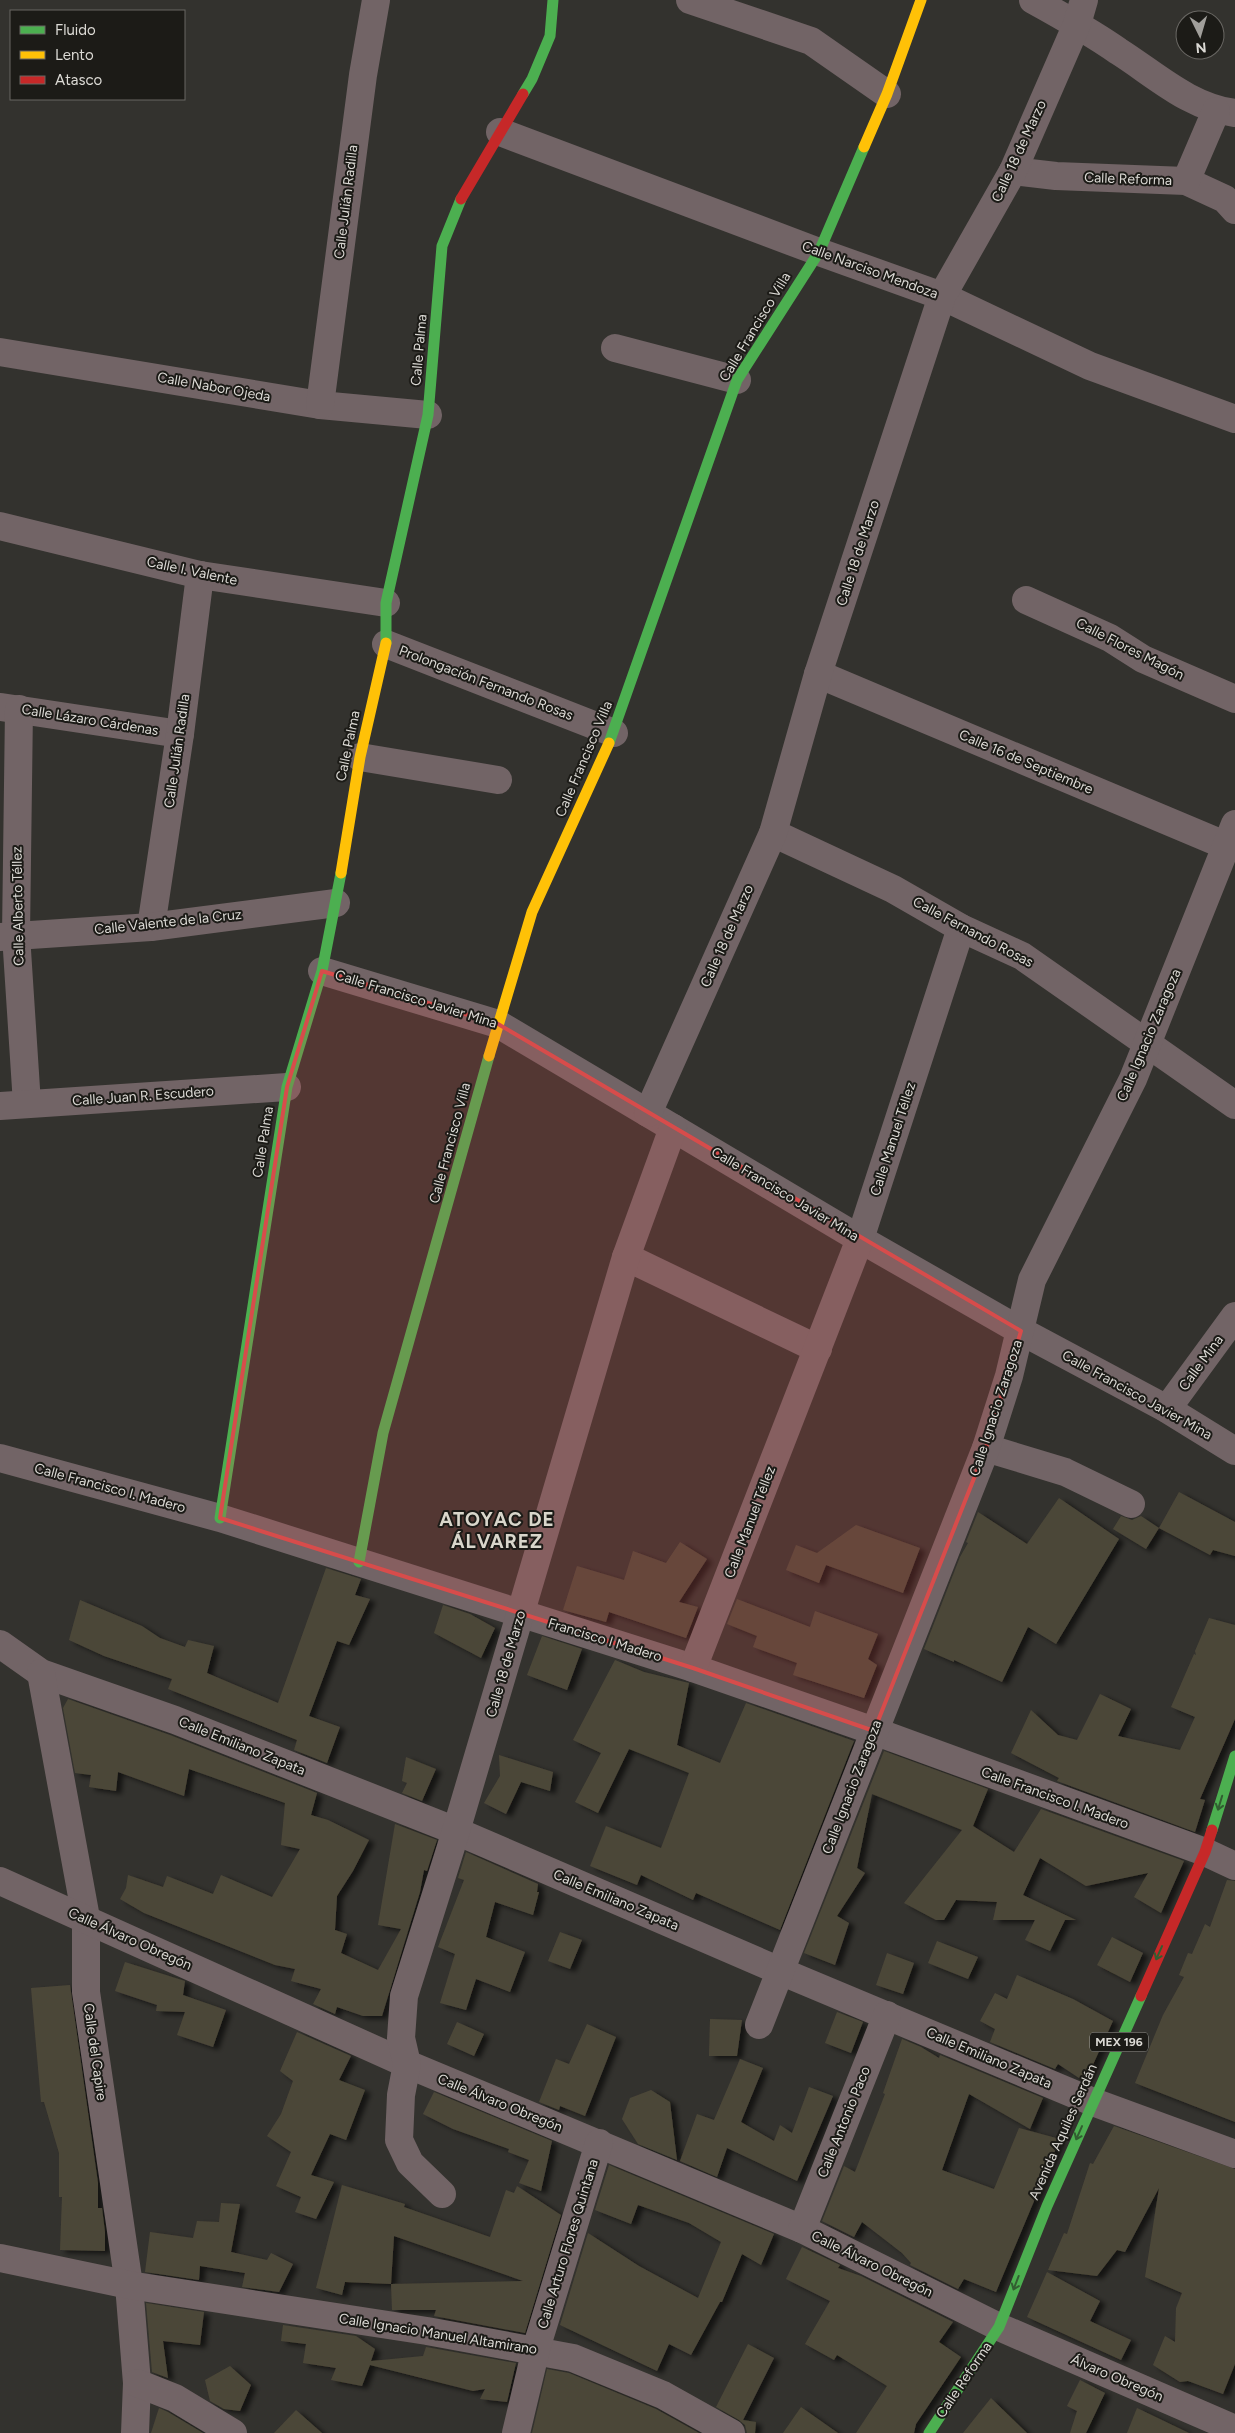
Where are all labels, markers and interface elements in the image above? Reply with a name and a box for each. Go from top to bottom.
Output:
legend [10,10,185,100]
north arrow [1175,10,1225,60]
text: Fluido [55,21,96,39]
text: N [1195,39,1207,56]
text: Lento [55,46,94,64]
text: Atasco [55,71,103,89]
street label: Calle 18 de Marzo [988,97,1050,205]
street label: Calle Julián Radilla [331,144,361,260]
street label: Calle Reforma [1084,169,1172,189]
street label: Calle Narciso Mendoza [800,237,940,303]
street label: Calle Francisco Villa [716,269,794,385]
street label: Calle Palma [407,314,431,386]
street label: Calle Nabor Ojeda [156,369,272,405]
street label: Calle 18 de Marzo [833,498,883,608]
street label: Calle I. Valente [145,553,239,589]
street label: Calle Flores Magón [1073,614,1187,684]
street label: Prolongación Fernando Rosas [397,642,575,724]
street label: Calle Julián Radilla [161,693,193,809]
street label: Calle Francisco Villa [552,698,616,820]
street label: Calle Lázaro Cárdenas [20,701,160,739]
street label: Calle Palma [332,709,364,783]
street label: Calle 16 de Septiembre [956,726,1096,798]
street label: Calle Alberto Téllez [8,846,28,966]
street label: Calle 18 de Marzo [697,882,757,990]
street label: Calle Fernando Rosas [910,893,1036,971]
street label: Calle Valente de la Cruz [93,906,243,938]
street label: Calle Francisco Javier Mina [333,966,499,1032]
street label: Calle Ignacio Zaragoza [1113,966,1185,1104]
street label: Calle Manuel Téllez [867,1080,919,1198]
street label: Calle Francisco Villa [426,1081,474,1205]
street label: Calle Juan R. Escudero [72,1083,214,1109]
street label: Calle Palma [249,1105,277,1179]
street label: Calle Francisco Javier Mina [708,1143,862,1245]
street label: Calle Mina [1175,1332,1227,1394]
street label: Calle Ignacio Zaragoza [966,1338,1026,1478]
street label: Calle Francisco Javier Mina [1059,1347,1215,1443]
street label: Calle Francisco I. Madero [32,1460,188,1516]
street label: Calle Manuel Téllez [721,1464,779,1580]
district label: ATOYAC DE ÁLVAREZ [439,1508,555,1553]
street label: Calle 18 de Marzo [483,1609,529,1719]
street label: Francisco I Madero [546,1615,664,1665]
street label: Calle Emiliano Zapata [176,1713,308,1779]
street label: Calle Ignacio Zaragoza [819,1718,885,1856]
street label: Calle Francisco I. Madero [979,1763,1131,1833]
one-way arrow [1215,1794,1225,1810]
street label: Calle Emiliano Zapata [551,1866,681,1934]
street label: Calle Álvaro Obregón [66,1904,194,1974]
one-way arrow [1154,1945,1164,1960]
street label: Calle del Capire [80,2002,110,2102]
street label: Calle Emiliano Zapata [924,2024,1054,2092]
road number: MEX 196 [1090,2032,1148,2052]
street label: Avenida Aquiles Serdán [1025,2061,1101,2203]
street label: Calle Antonio Paco [814,2064,874,2180]
street label: Calle Álvaro Obregón [435,2070,565,2136]
one-way arrow [1073,2125,1083,2140]
street label: Calle Arturo Flores Quintana [534,2157,602,2331]
street label: Calle Álvaro Obregón [808,2227,936,2301]
one-way arrow [1011,2276,1020,2291]
street label: Calle Ignacio Manuel Altamirano [338,2310,538,2358]
street label: Calle Reforma [932,2339,996,2421]
street label: Álvaro Obregón [1068,2351,1166,2405]

